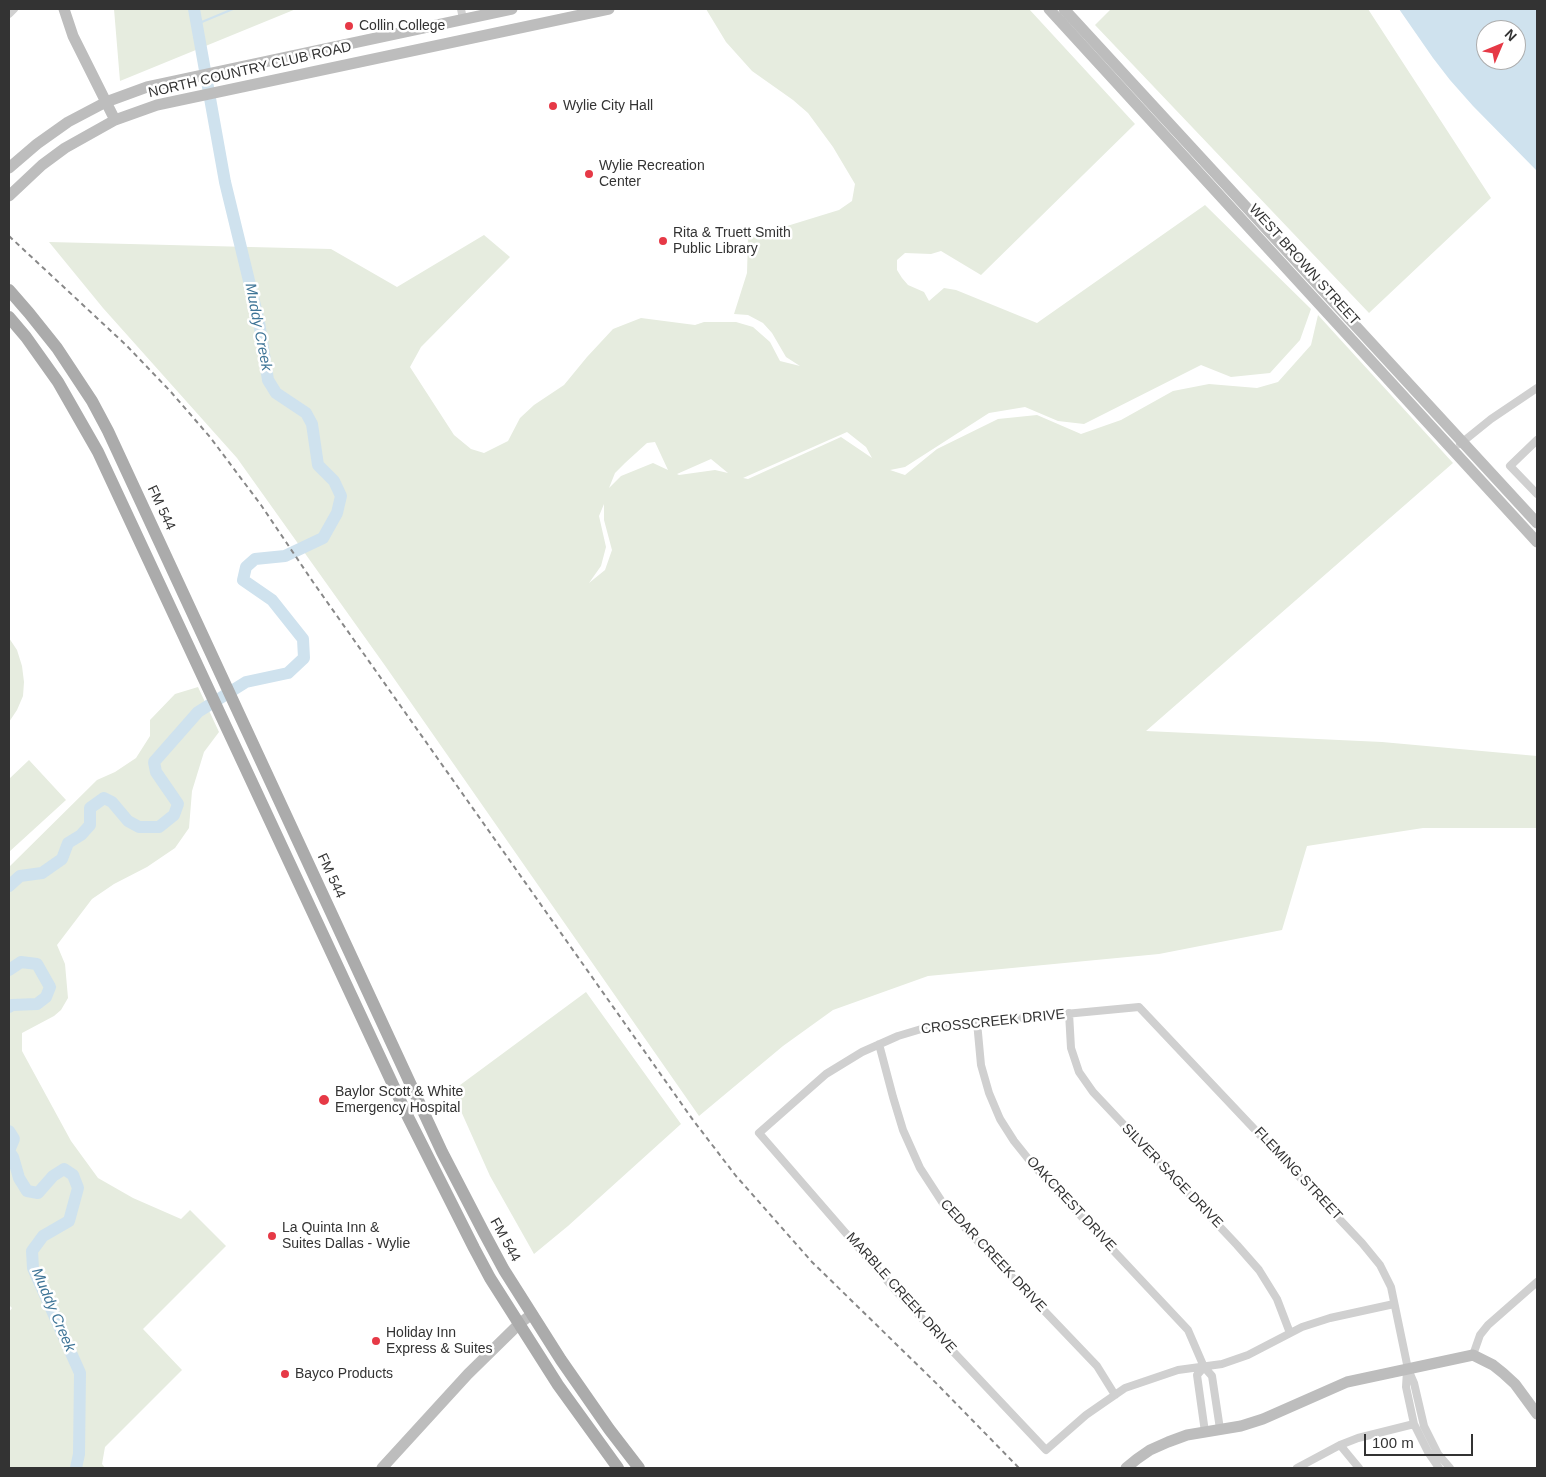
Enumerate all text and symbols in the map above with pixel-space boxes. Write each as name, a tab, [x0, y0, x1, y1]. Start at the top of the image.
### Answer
place label: Collin College	[359, 18, 445, 34]
marker: Collin College	[343, 20, 355, 32]
north arrow	[1476, 20, 1526, 70]
text: N	[1502, 26, 1520, 44]
street label: NORTH COUNTRY CLUB ROAD	[147, 38, 353, 102]
place label: Wylie City Hall	[563, 98, 653, 114]
marker: Wylie City Hall	[547, 100, 559, 112]
place label: Wylie Recreation Center	[599, 158, 705, 190]
marker: Wylie Recreation Center	[583, 168, 595, 180]
street label: WEST BROWN STREET	[1245, 201, 1363, 329]
place label: Rita & Truett Smith Public Library	[673, 225, 791, 258]
marker: Rita & Truett Smith Public Library	[657, 235, 669, 247]
water label: Muddy Creek	[241, 282, 275, 372]
street label: FM 544	[143, 483, 179, 533]
street label: FM 544	[313, 851, 349, 901]
street label: CROSSCREEK DRIVE	[920, 1006, 1066, 1038]
place label: Baylor Scott & White Emergency Hospital	[335, 1084, 463, 1116]
marker: Baylor Scott & White Emergency Hospital	[317, 1093, 331, 1107]
street label: SILVER SAGE DRIVE	[1118, 1120, 1226, 1232]
street label: FLEMING STREET	[1250, 1124, 1346, 1224]
street label: OAKCREST DRIVE	[1023, 1153, 1119, 1255]
street label: CEDAR CREEK DRIVE	[936, 1196, 1050, 1316]
street label: FM 544	[486, 1215, 524, 1265]
place label: La Quinta Inn & Suites Dallas - Wylie	[282, 1220, 410, 1252]
street label: MARBLE CREEK DRIVE	[842, 1229, 960, 1357]
marker: La Quinta Inn & Suites Dallas - Wylie	[266, 1230, 278, 1242]
water label: Muddy Creek	[27, 1265, 79, 1355]
place label: Holiday Inn Express & Suites	[386, 1325, 493, 1358]
marker: Holiday Inn Express & Suites	[370, 1335, 382, 1347]
place label: Bayco Products	[295, 1366, 393, 1382]
marker: Bayco Products	[279, 1368, 291, 1380]
scale bar	[1366, 1424, 1475, 1456]
text: 100 m	[1372, 1434, 1414, 1451]

